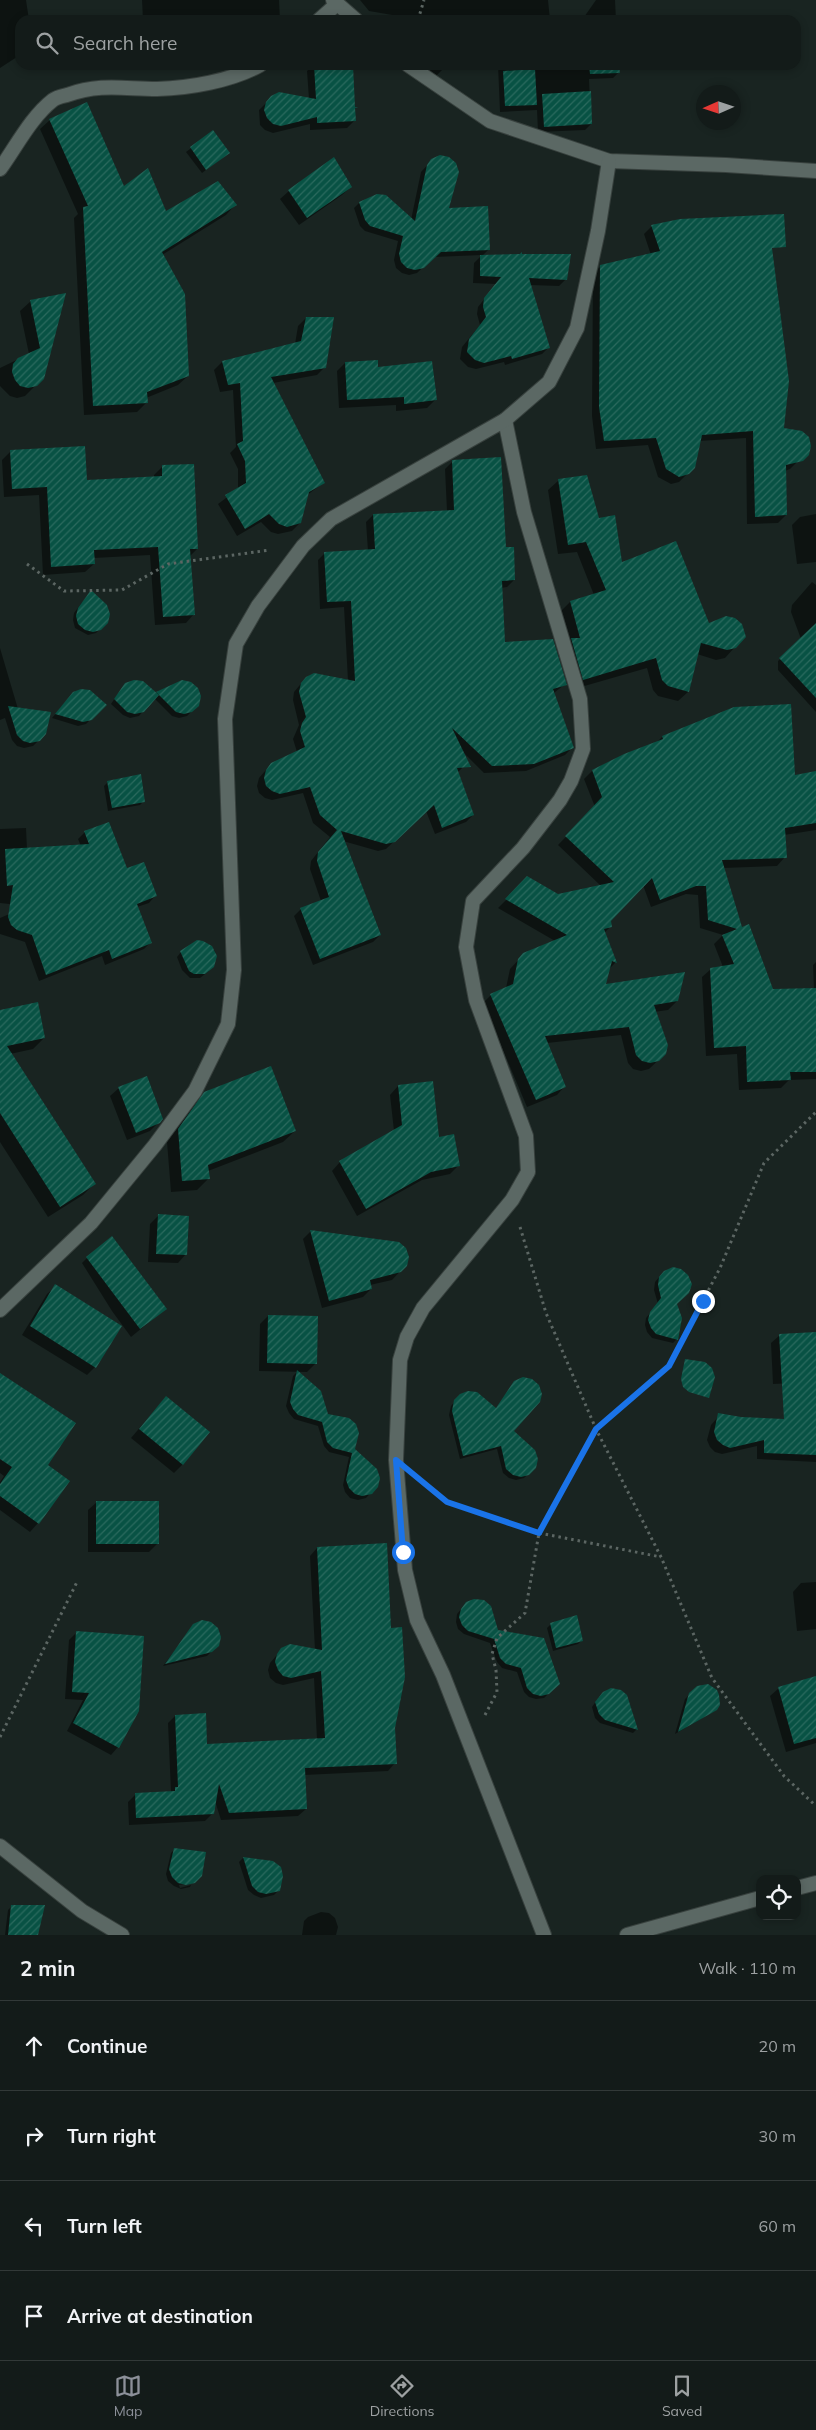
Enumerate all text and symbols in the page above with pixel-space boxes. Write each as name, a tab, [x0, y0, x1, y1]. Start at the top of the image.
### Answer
search box	[15, 15, 801, 70]
icon: search	[33, 29, 61, 57]
text: Search here	[73, 31, 177, 55]
north arrow	[696, 85, 741, 130]
route end	[692, 1290, 715, 1313]
route start	[392, 1541, 415, 1564]
map controls	[756, 1875, 801, 1920]
button: locate	[756, 1875, 801, 1920]
text: 2 min	[20, 1955, 75, 1981]
text: Walk · 110 m	[698, 1958, 796, 1978]
icon: ahead	[20, 2032, 48, 2060]
text: Continue	[67, 2034, 147, 2058]
text: 20 m	[759, 2036, 796, 2056]
icon: right	[20, 2122, 48, 2150]
text: Turn right	[67, 2124, 156, 2148]
text: 30 m	[759, 2126, 796, 2146]
icon: left	[20, 2212, 48, 2240]
text: Turn left	[67, 2214, 142, 2238]
text: 60 m	[759, 2216, 796, 2236]
icon: arrive	[20, 2302, 48, 2330]
text: Arrive at destination	[67, 2304, 253, 2328]
tab: Map	[114, 2372, 142, 2420]
tab: Directions	[370, 2372, 435, 2420]
tab: Saved	[662, 2372, 702, 2420]

